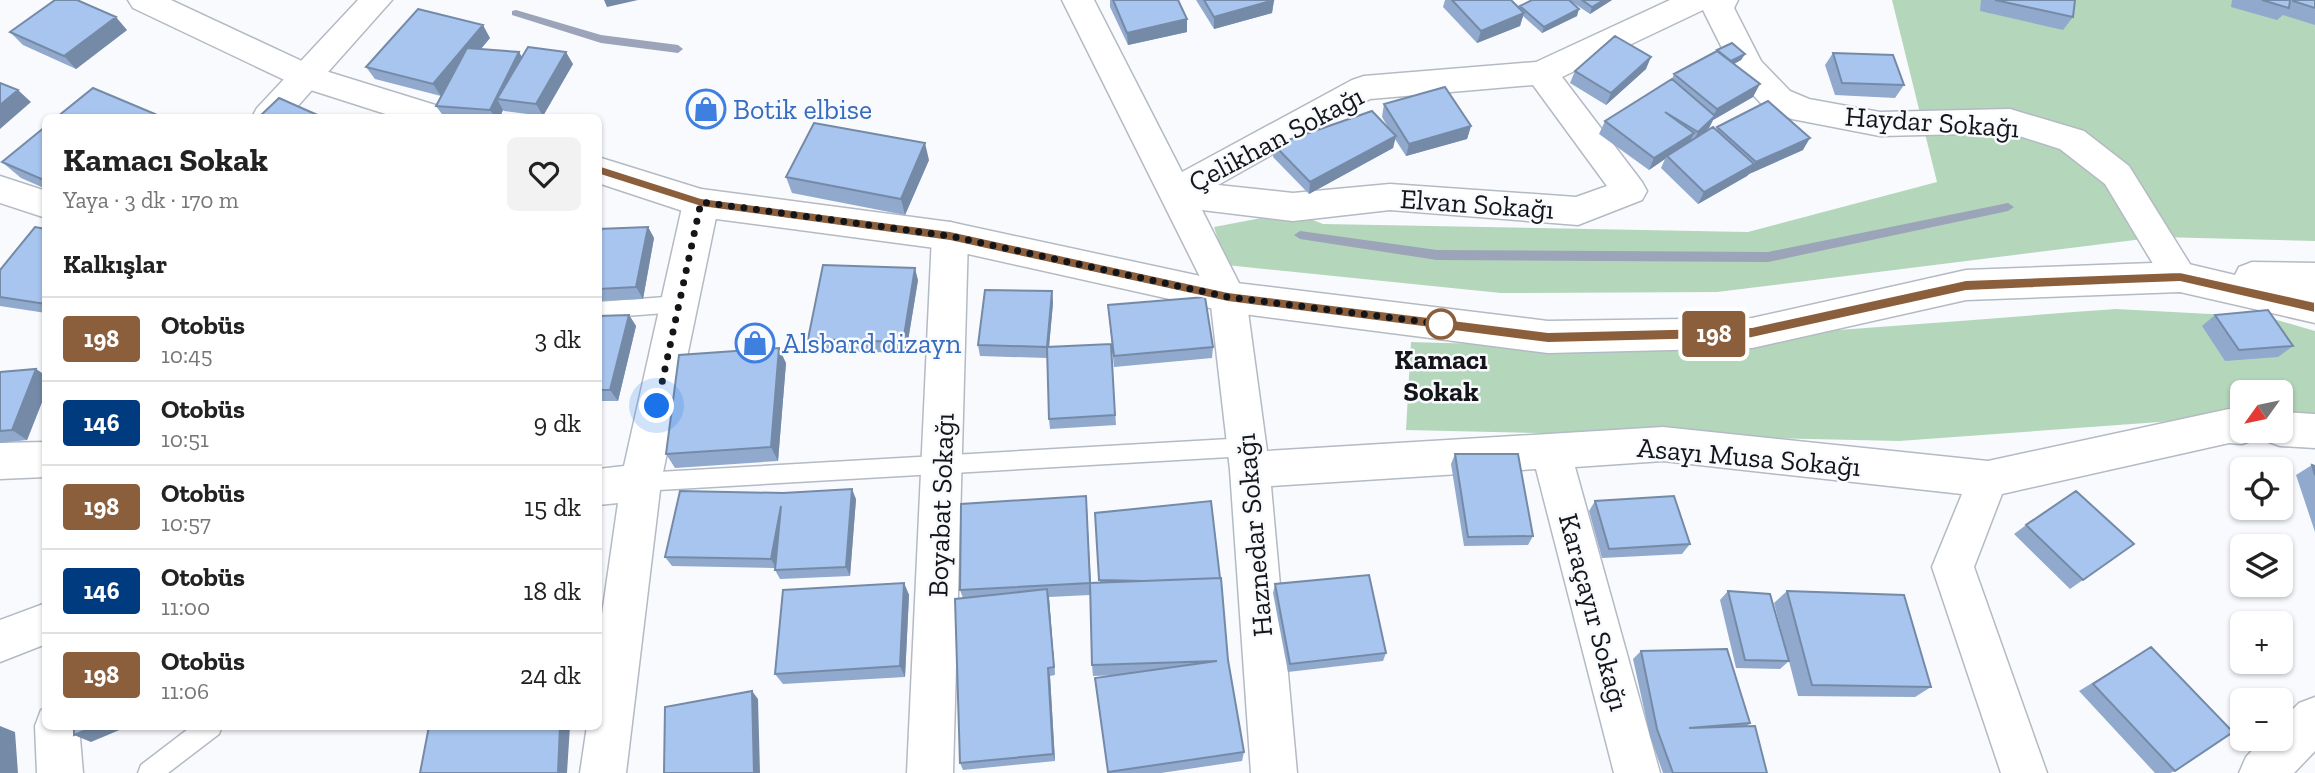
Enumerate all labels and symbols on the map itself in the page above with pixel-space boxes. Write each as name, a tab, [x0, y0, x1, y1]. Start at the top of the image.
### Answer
street label: Çelikhan Sokağı	[1183, 79, 1369, 199]
shop icon: Botik elbise	[685, 88, 727, 130]
place label: Botik elbise	[733, 93, 872, 126]
street label: Haydar Sokağı	[1844, 99, 2021, 145]
street label: Elvan Sokağı	[1399, 182, 1555, 226]
marker: Kamacı Sokak	[1426, 309, 1456, 339]
line badge: 198	[1674, 311, 1754, 357]
shop icon: Alsbard dizayn	[734, 322, 776, 364]
place label: Alsbard dizayn	[782, 327, 961, 360]
place label: Kamacı Sokak	[1394, 343, 1488, 408]
north arrow	[2230, 380, 2292, 443]
your location	[639, 388, 674, 423]
street label: Boyabat Sokağı	[921, 412, 961, 598]
street label: Asayı Musa Sokağı	[1636, 431, 1862, 483]
street label: Haznedar Sokağı	[1229, 432, 1279, 638]
street label: Karaçayır Sokağı	[1552, 510, 1636, 714]

